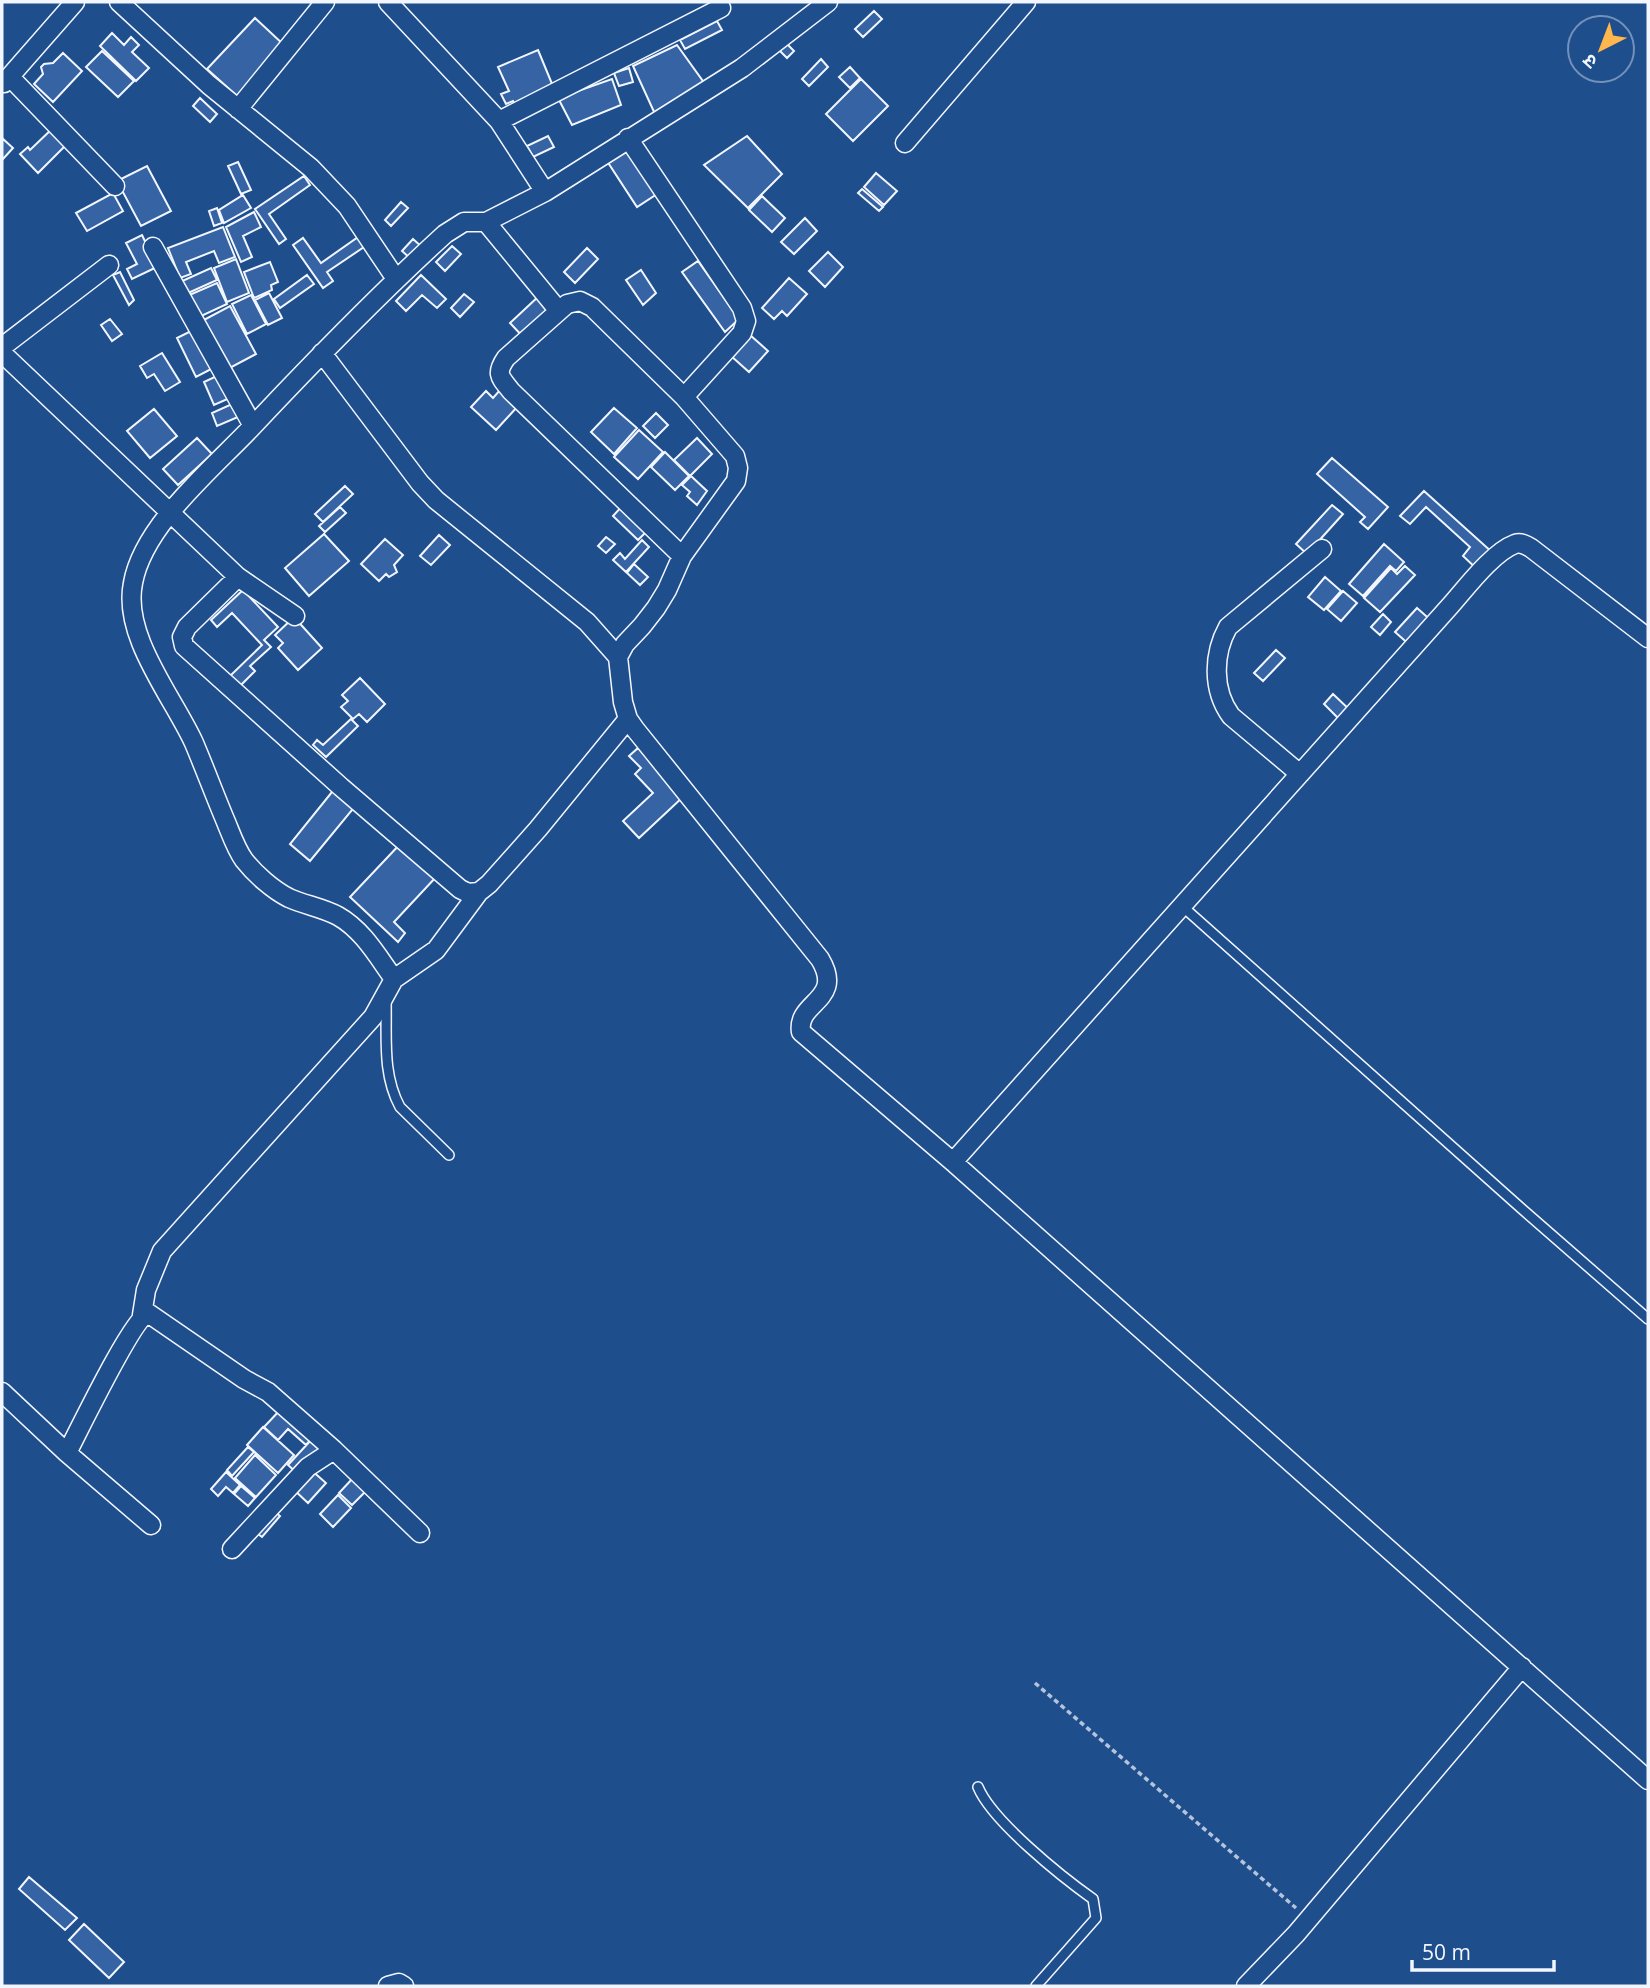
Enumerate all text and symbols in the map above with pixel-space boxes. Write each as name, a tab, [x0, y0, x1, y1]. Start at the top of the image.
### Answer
north arrow	[1566, 14, 1636, 84]
text: उ	[1576, 48, 1602, 75]
scale bar	[1412, 1928, 1554, 1972]
text: 50 m	[1422, 1938, 1471, 1966]

